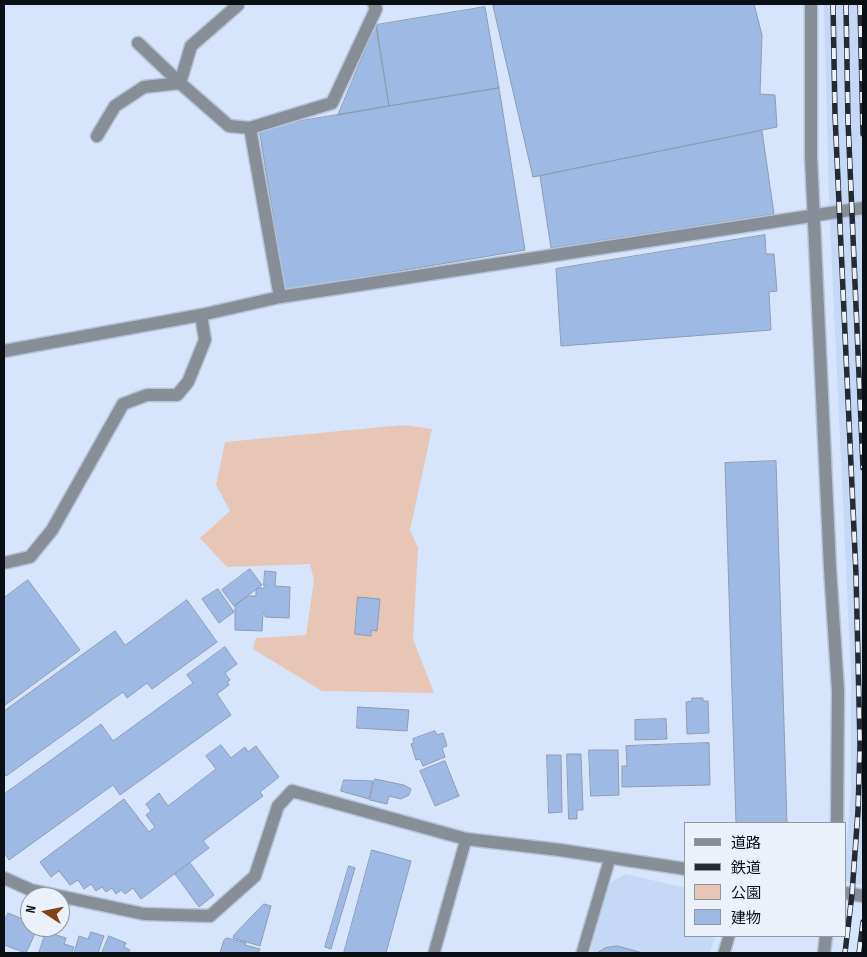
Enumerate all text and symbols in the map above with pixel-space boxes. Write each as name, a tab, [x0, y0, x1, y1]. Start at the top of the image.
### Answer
legend	[684, 822, 847, 937]
text: 道路	[731, 834, 761, 853]
text: 鉄道	[731, 859, 761, 878]
text: 公園	[731, 884, 761, 903]
north arrow	[20, 887, 70, 937]
text: N	[22, 904, 40, 915]
text: 建物	[731, 909, 761, 928]

